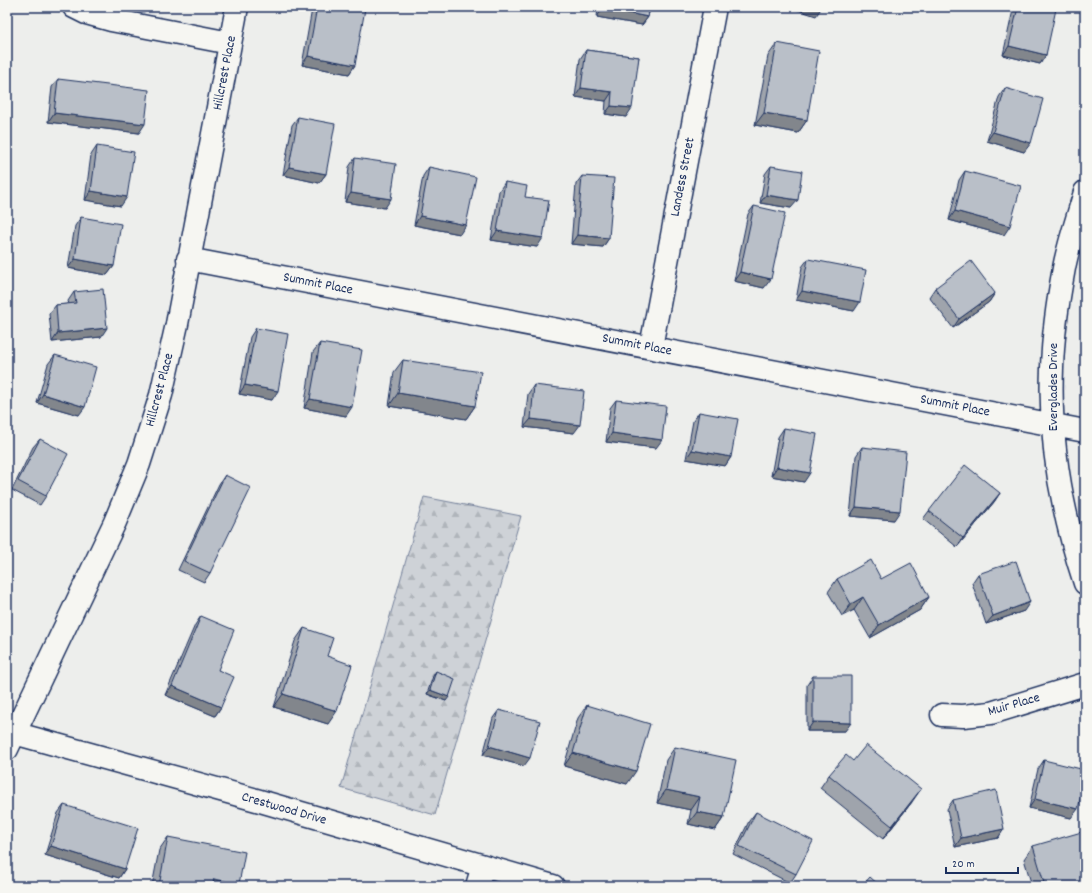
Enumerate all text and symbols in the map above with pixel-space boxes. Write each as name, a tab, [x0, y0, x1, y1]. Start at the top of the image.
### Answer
street label: Hillcrest Place	[208, 34, 242, 112]
street label: Landess Street	[666, 136, 700, 218]
street label: Summit Place	[282, 267, 354, 301]
street label: Summit Place	[601, 328, 673, 362]
street label: Everglades Drive	[1044, 343, 1064, 431]
street label: Hillcrest Place	[141, 351, 179, 429]
street label: Summit Place	[919, 389, 991, 423]
street label: Muir Place	[986, 688, 1042, 722]
street label: Crestwood Drive	[239, 787, 329, 831]
scale bar	[946, 849, 1018, 875]
text: 20 m	[952, 856, 975, 873]

